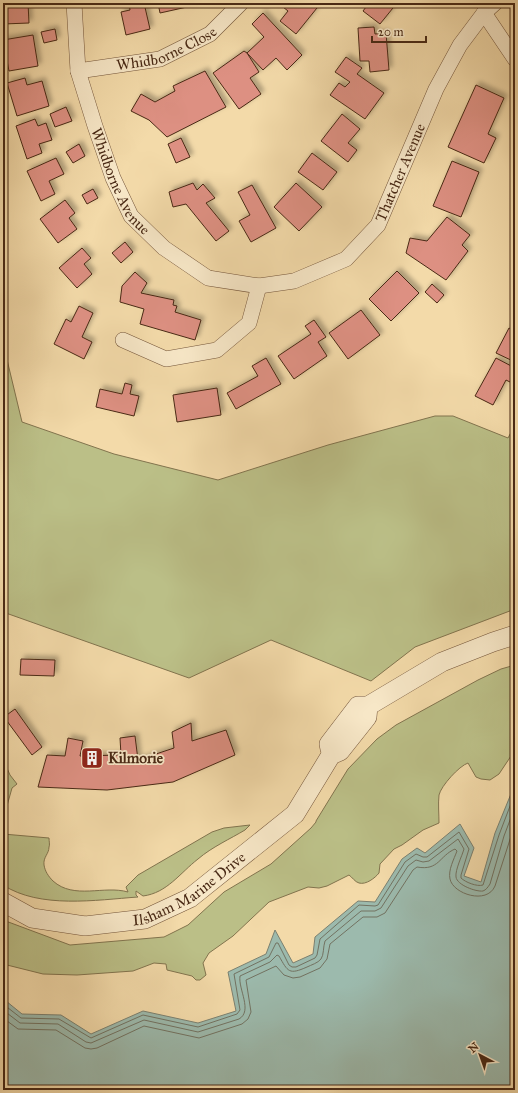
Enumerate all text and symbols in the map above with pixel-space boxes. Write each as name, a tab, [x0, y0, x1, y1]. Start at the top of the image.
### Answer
scale bar	[372, 18, 426, 44]
street label: Whidborne Close	[115, 23, 221, 74]
text: 20 m	[378, 25, 404, 39]
street label: Thatcher Avenue	[371, 121, 429, 225]
street label: Whidborne Avenue	[87, 125, 154, 238]
building icon: Kilmorie	[79, 745, 105, 771]
place label: Kilmorie	[108, 749, 164, 767]
street label: Ilsham Marine Drive	[132, 848, 249, 929]
north arrow	[460, 1035, 500, 1075]
text: N	[466, 1039, 482, 1056]

